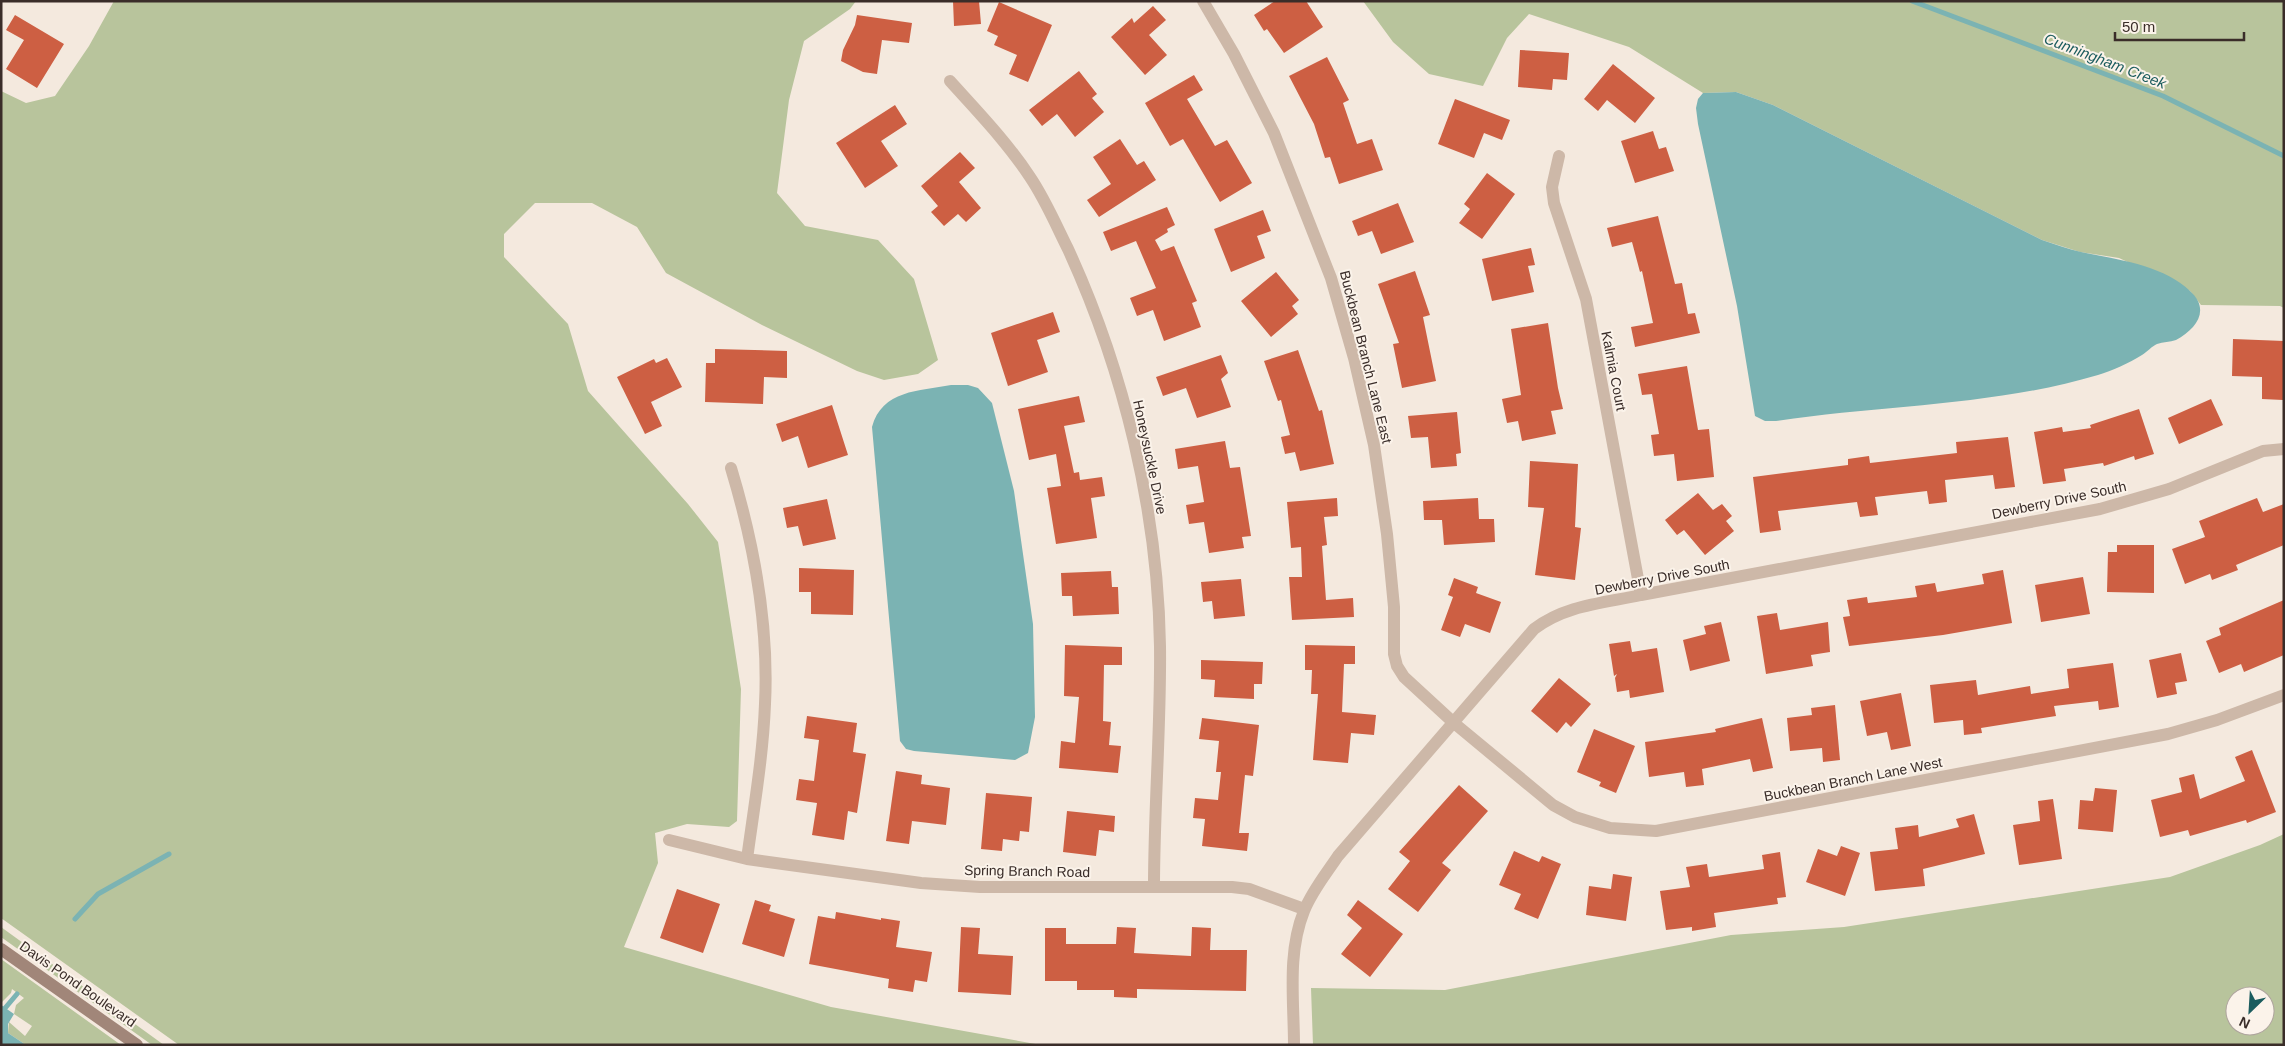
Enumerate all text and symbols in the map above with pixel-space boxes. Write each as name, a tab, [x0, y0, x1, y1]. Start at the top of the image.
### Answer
scale bar	[2115, 10, 2244, 42]
text: 50 m	[2122, 18, 2155, 35]
water label: Cunningham Creek	[2042, 29, 2170, 92]
street label: Buckbean Branch Lane East	[1337, 269, 1395, 445]
street label: Kalmia Court	[1598, 330, 1630, 412]
street label: Honeysuckle Drive	[1130, 398, 1170, 516]
street label: Dewberry Drive South	[1990, 478, 2128, 522]
street label: Dewberry Drive South	[1593, 556, 1731, 598]
street label: Buckbean Branch Lane West	[1763, 754, 1944, 804]
street label: Spring Branch Road	[964, 862, 1090, 880]
street label: Davis Pond Boulevard	[17, 938, 139, 1030]
north arrow	[2225, 986, 2275, 1036]
text: N	[2237, 1013, 2252, 1032]

